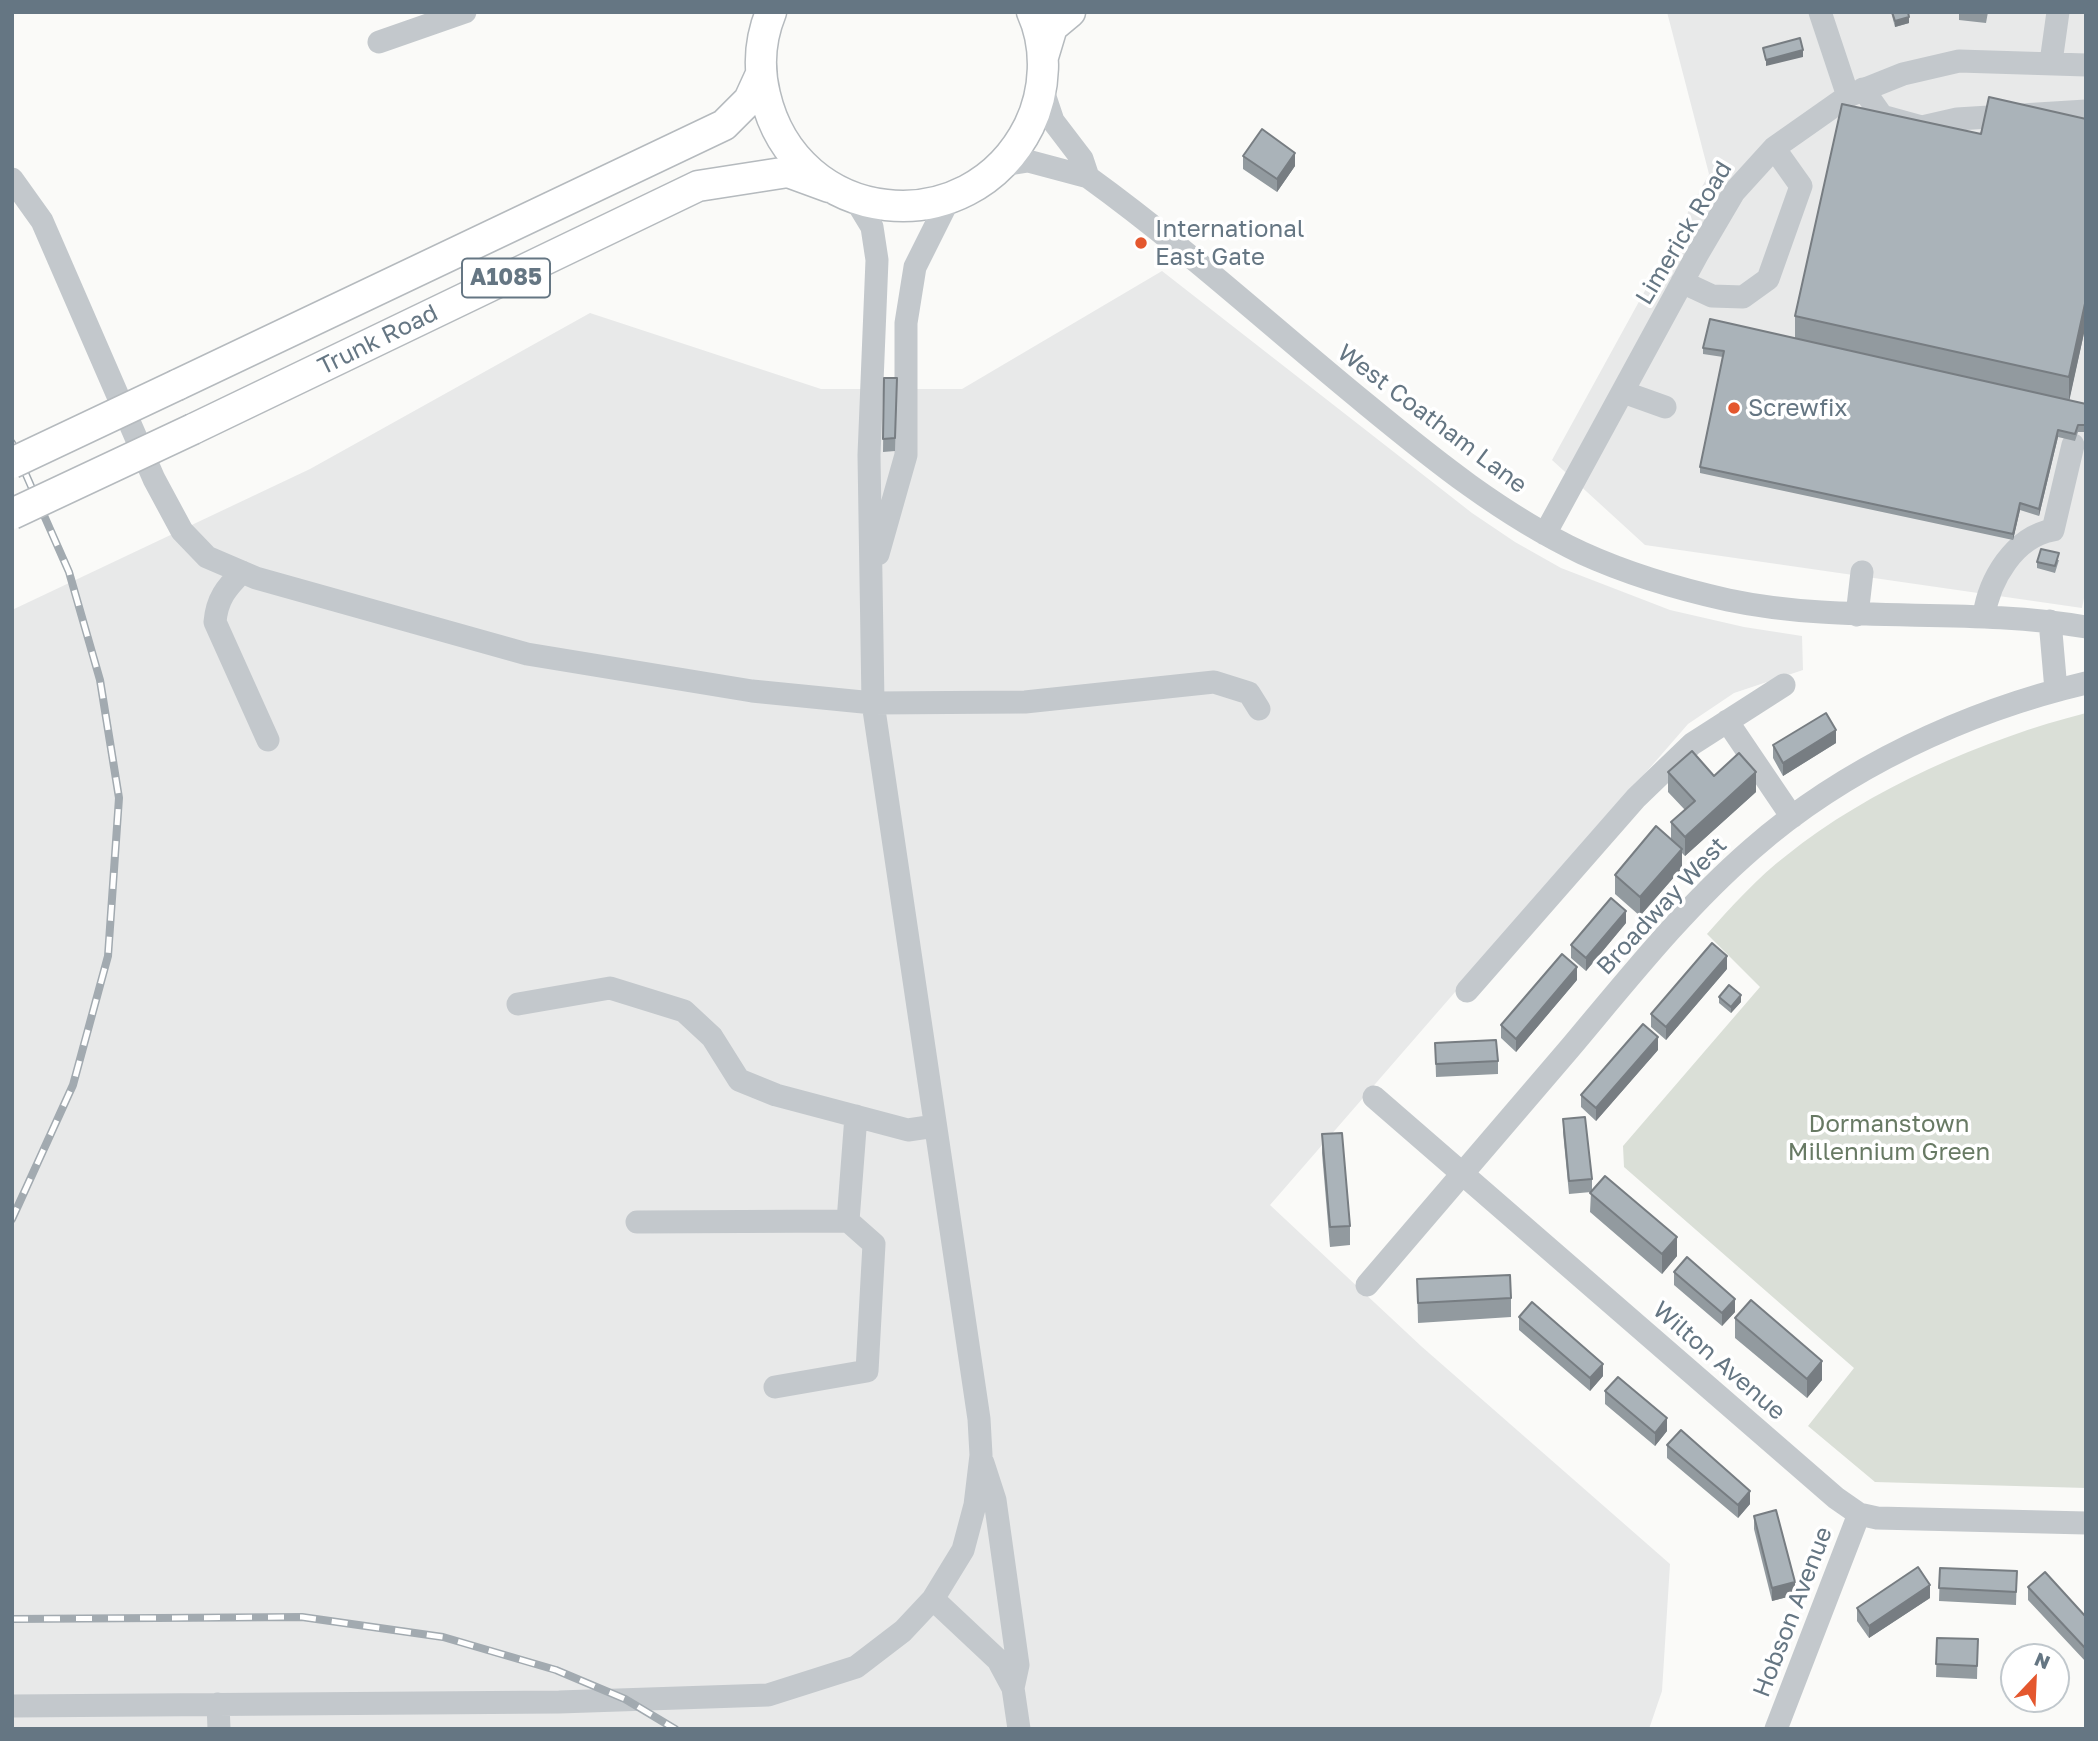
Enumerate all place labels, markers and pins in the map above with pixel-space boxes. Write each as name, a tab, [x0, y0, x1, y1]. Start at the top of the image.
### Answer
place label: International East Gate	[1155, 215, 1304, 271]
marker: International East Gate	[1133, 235, 1149, 251]
place label: Screwfix	[1748, 394, 1848, 422]
marker: Screwfix	[1726, 400, 1742, 416]

